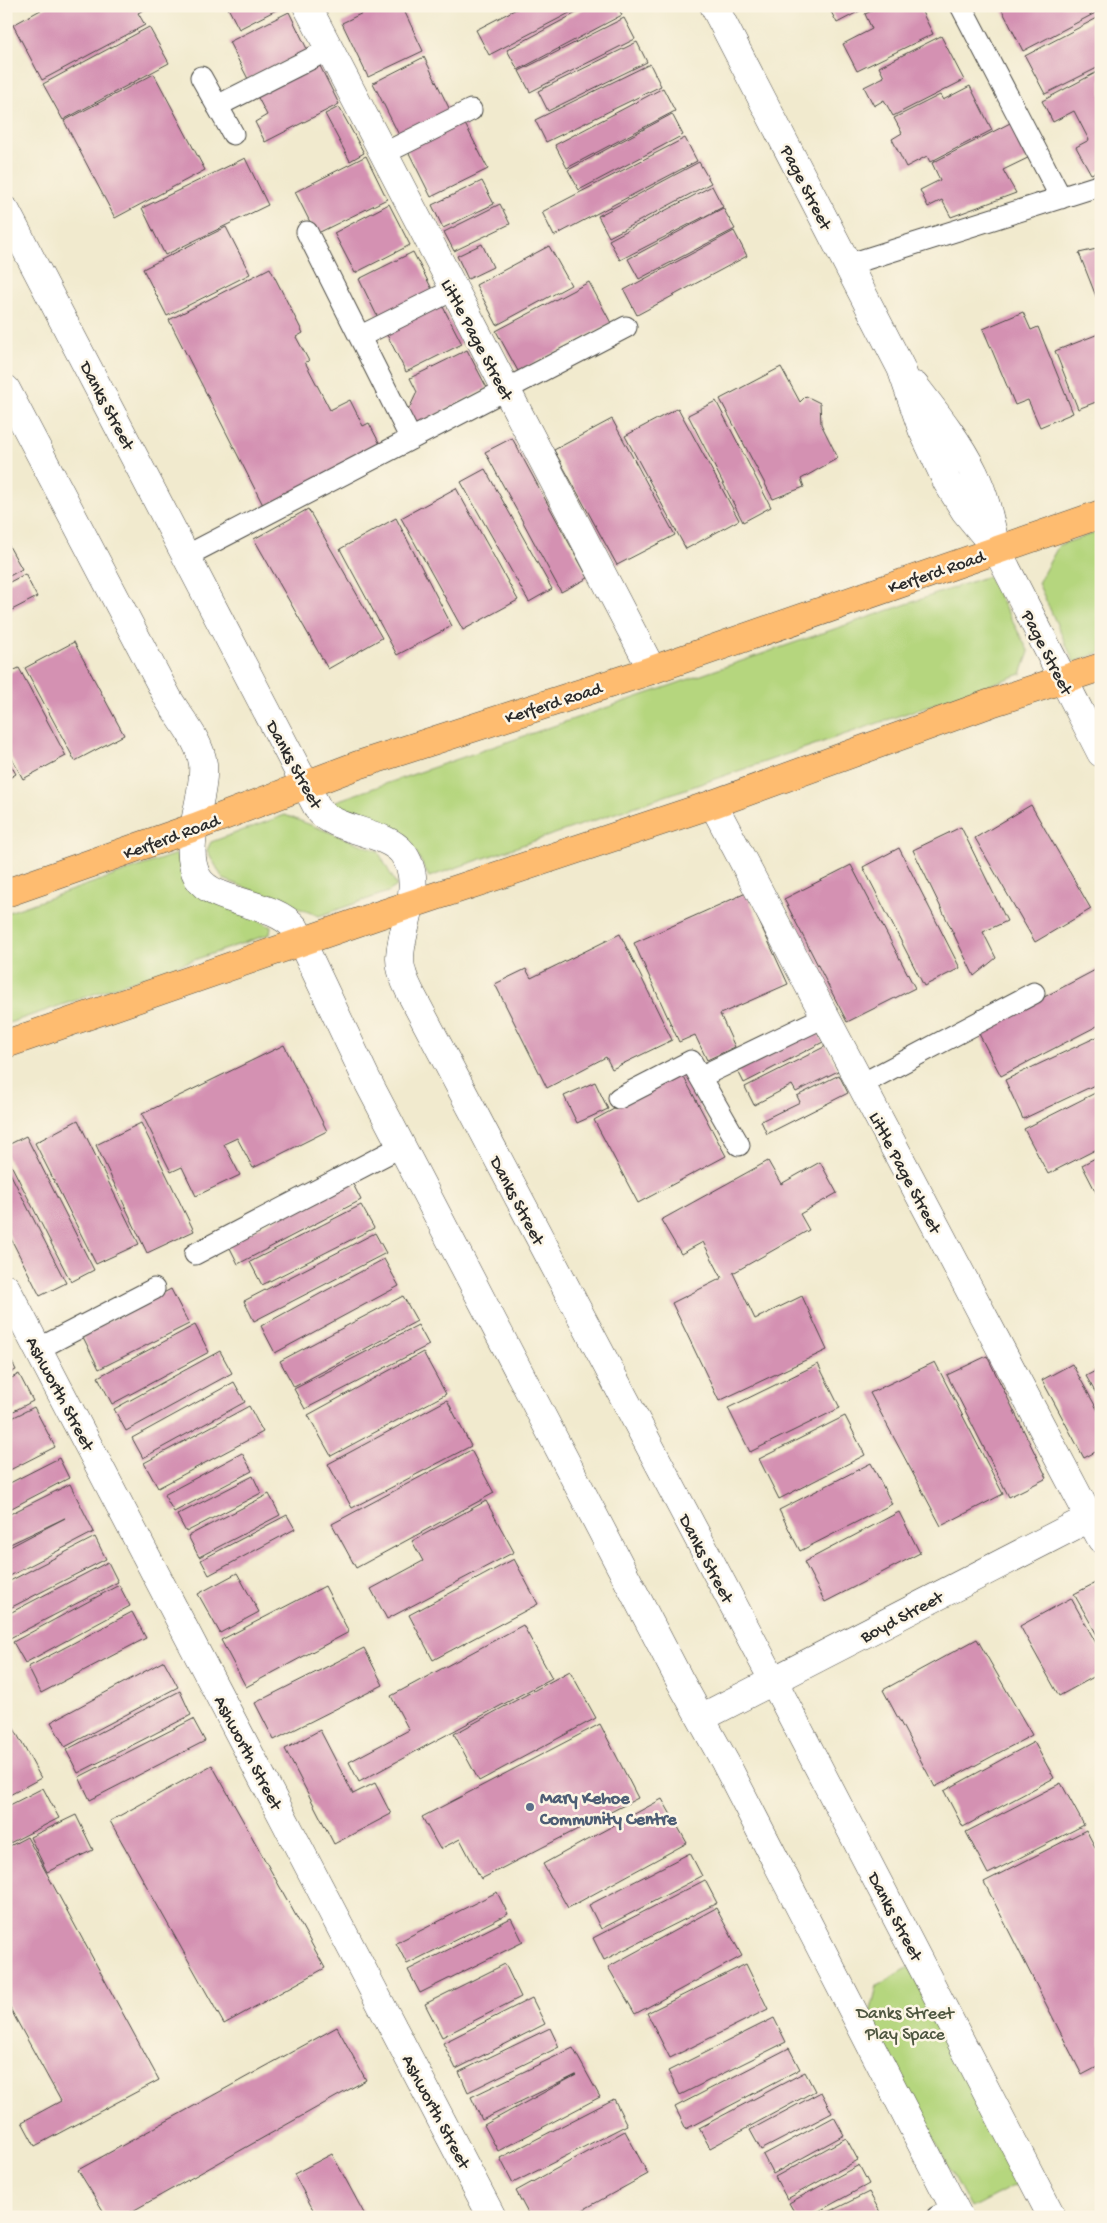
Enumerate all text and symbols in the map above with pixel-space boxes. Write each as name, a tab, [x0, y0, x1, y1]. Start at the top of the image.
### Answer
street label: Page Street	[774, 142, 836, 235]
street label: Little Page Street	[435, 276, 517, 406]
street label: Danks Street	[73, 357, 139, 455]
street label: Kerferd Road	[886, 547, 989, 600]
street label: Page Street	[1015, 607, 1077, 700]
street label: Kerferd Road	[503, 678, 606, 730]
street label: Danks Street	[260, 717, 326, 814]
street label: Kerferd Road	[121, 811, 224, 865]
street label: Little Page Street	[863, 1109, 945, 1239]
street label: Danks Street	[483, 1152, 549, 1250]
street label: Ashworth Street	[20, 1334, 98, 1456]
street label: Danks Street	[672, 1510, 738, 1608]
street label: Boyd Street	[857, 1587, 948, 1649]
street label: Ashworth Street	[208, 1693, 286, 1815]
place label: Mary Kehoe Community Centre	[539, 1789, 677, 1831]
marker: Mary Kehoe Community Centre	[524, 1801, 536, 1813]
street label: Danks Street	[861, 1868, 927, 1966]
park label: Danks Street Play Space	[855, 2004, 955, 2046]
street label: Ashworth Street	[396, 2052, 474, 2174]

